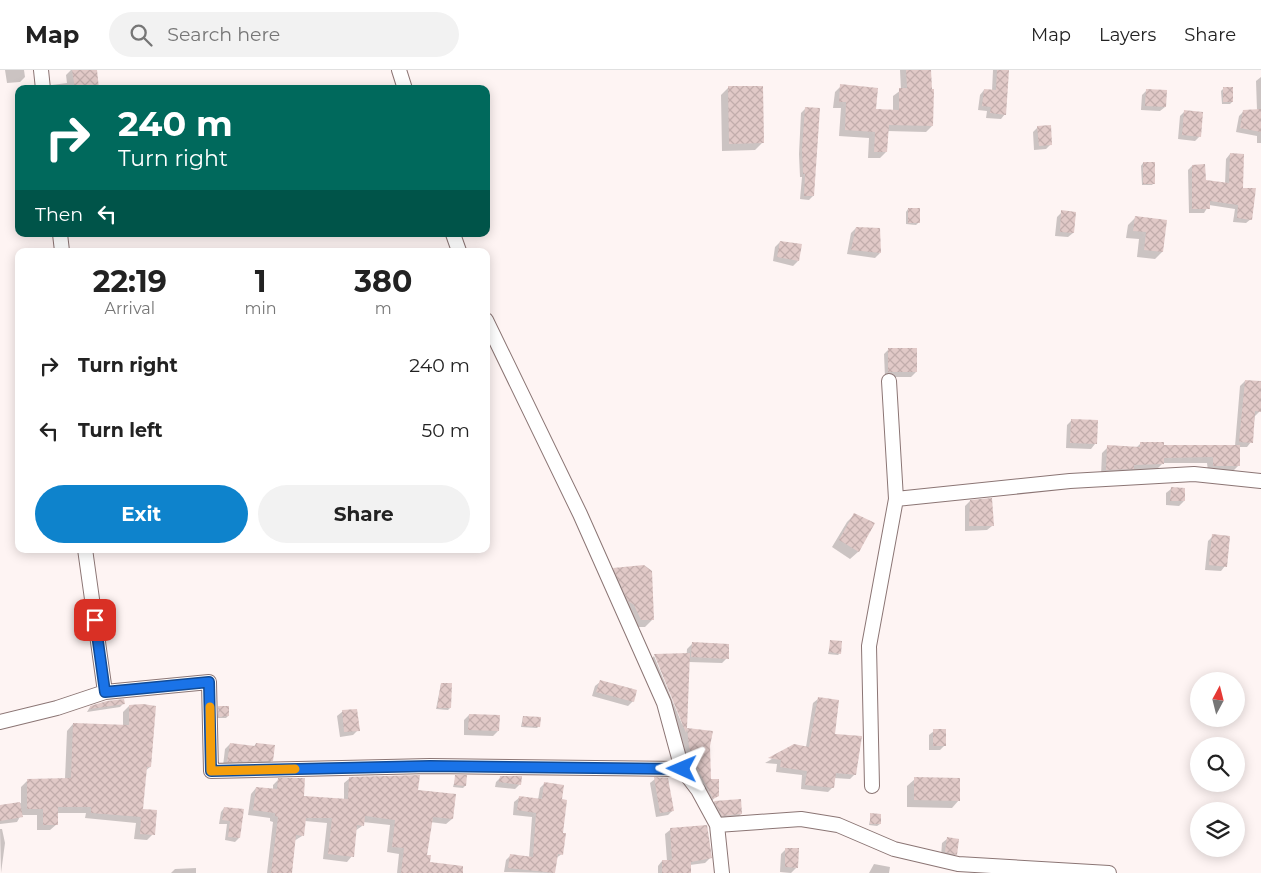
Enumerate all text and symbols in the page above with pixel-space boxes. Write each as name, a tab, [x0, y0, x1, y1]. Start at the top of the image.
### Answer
search box	[109, 12, 459, 57]
text: Map	[25, 20, 79, 49]
icon: search	[127, 21, 155, 49]
text: Search here	[167, 23, 280, 46]
text: Map	[1031, 24, 1071, 46]
text: Layers	[1099, 24, 1156, 46]
text: Share	[1184, 24, 1236, 46]
text: 240 m	[118, 102, 233, 145]
icon: right	[35, 105, 100, 170]
text: Turn right	[118, 145, 228, 172]
icon: left	[93, 200, 121, 228]
text: Then	[35, 203, 83, 226]
text: 22:19	[93, 263, 167, 300]
text: 1	[255, 263, 266, 300]
text: 380	[354, 263, 412, 300]
text: Arrival	[105, 299, 155, 318]
text: min	[245, 299, 277, 318]
text: m	[375, 299, 392, 318]
icon: right	[35, 352, 63, 380]
text: Turn right	[78, 354, 178, 377]
text: 240 m	[409, 354, 470, 377]
icon: left	[35, 417, 63, 445]
text: Turn left	[78, 419, 163, 442]
text: 50 m	[422, 419, 470, 442]
button: Exit	[35, 485, 248, 543]
button: Share	[258, 485, 470, 543]
pin	[74, 599, 116, 641]
icon: arrive	[81, 606, 109, 634]
north arrow	[1190, 672, 1245, 728]
map controls	[1190, 672, 1245, 857]
button: search	[1190, 737, 1245, 792]
position arrow	[655, 742, 707, 794]
button: layers	[1190, 802, 1245, 857]

